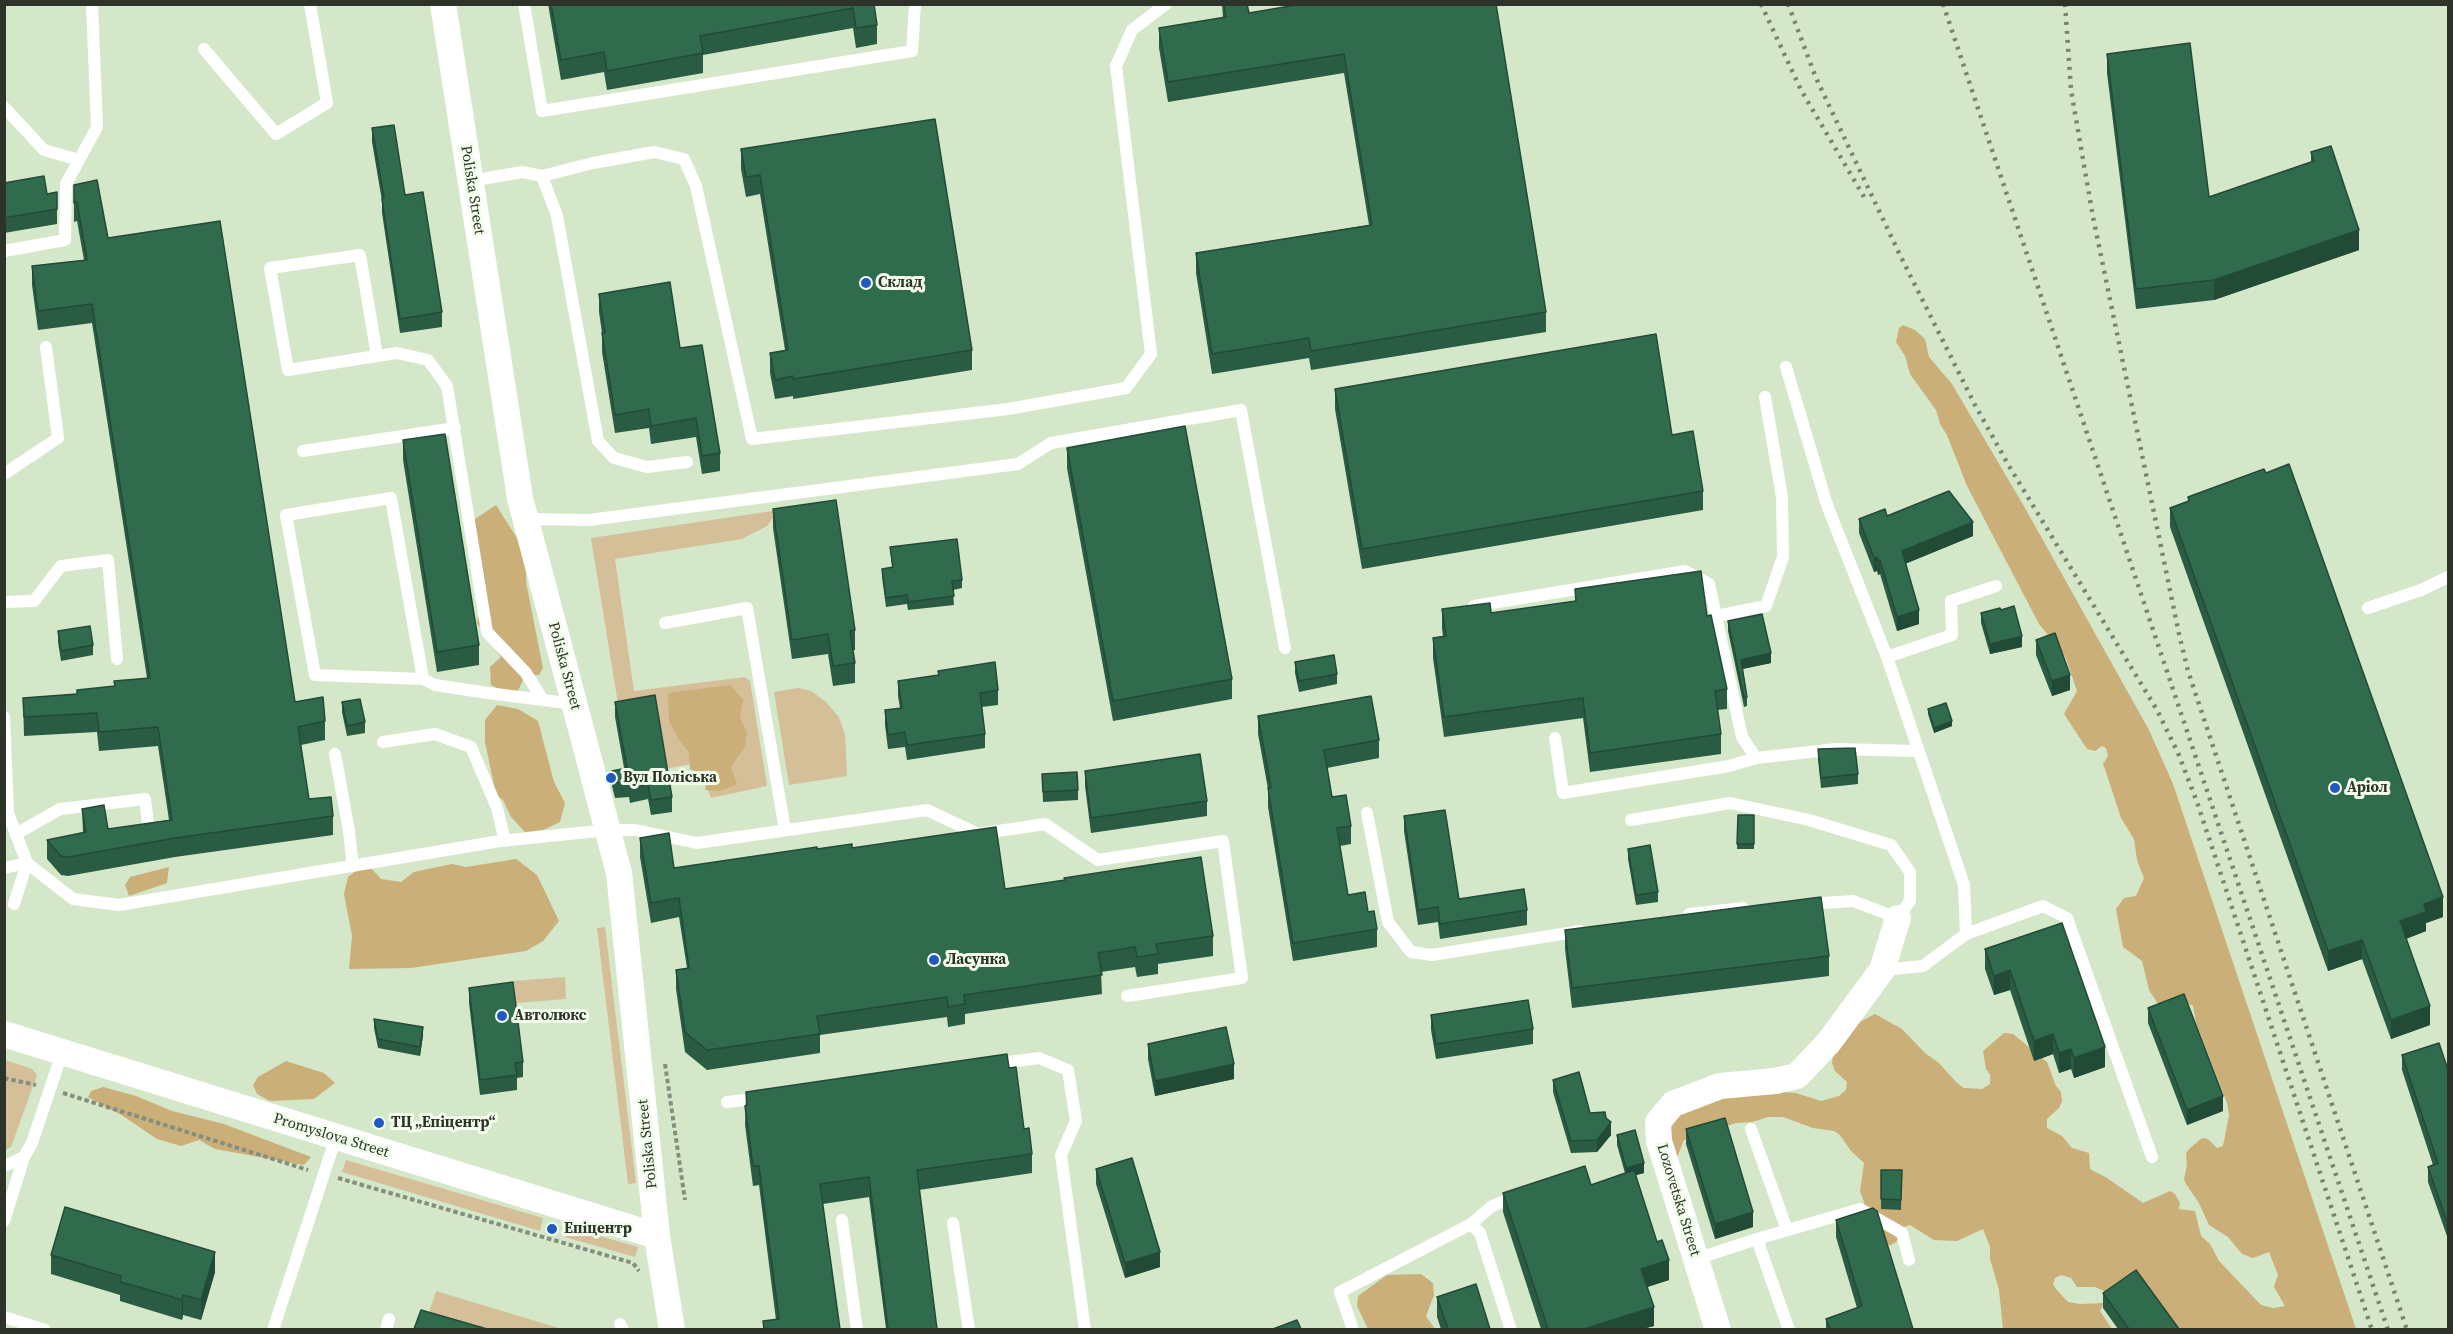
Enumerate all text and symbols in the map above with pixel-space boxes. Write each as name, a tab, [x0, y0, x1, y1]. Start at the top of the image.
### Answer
street label: Poliska Street	[456, 144, 488, 236]
place label: Склад	[878, 274, 923, 292]
marker: Склад	[859, 276, 873, 290]
street label: Poliska Street	[544, 620, 584, 712]
place label: Вул Поліська	[623, 769, 717, 787]
marker: Вул Поліська	[604, 771, 618, 785]
place label: Аріол	[2347, 779, 2388, 797]
marker: Аріол	[2328, 781, 2342, 795]
place label: Ласунка	[946, 951, 1006, 969]
marker: Ласунка	[927, 953, 941, 967]
place label: Автолюкс	[514, 1007, 587, 1025]
marker: Автолюкс	[495, 1009, 509, 1023]
street label: Poliska Street	[634, 1098, 662, 1190]
street label: Promyslova Street	[271, 1110, 391, 1162]
place label: ТЦ „Епіцентр“	[391, 1114, 495, 1132]
marker: ТЦ „Епіцентр“	[372, 1116, 386, 1130]
street label: Lozovetska Street	[1652, 1142, 1704, 1258]
place label: Епіцентр	[564, 1220, 632, 1238]
marker: Епіцентр	[545, 1222, 559, 1236]

